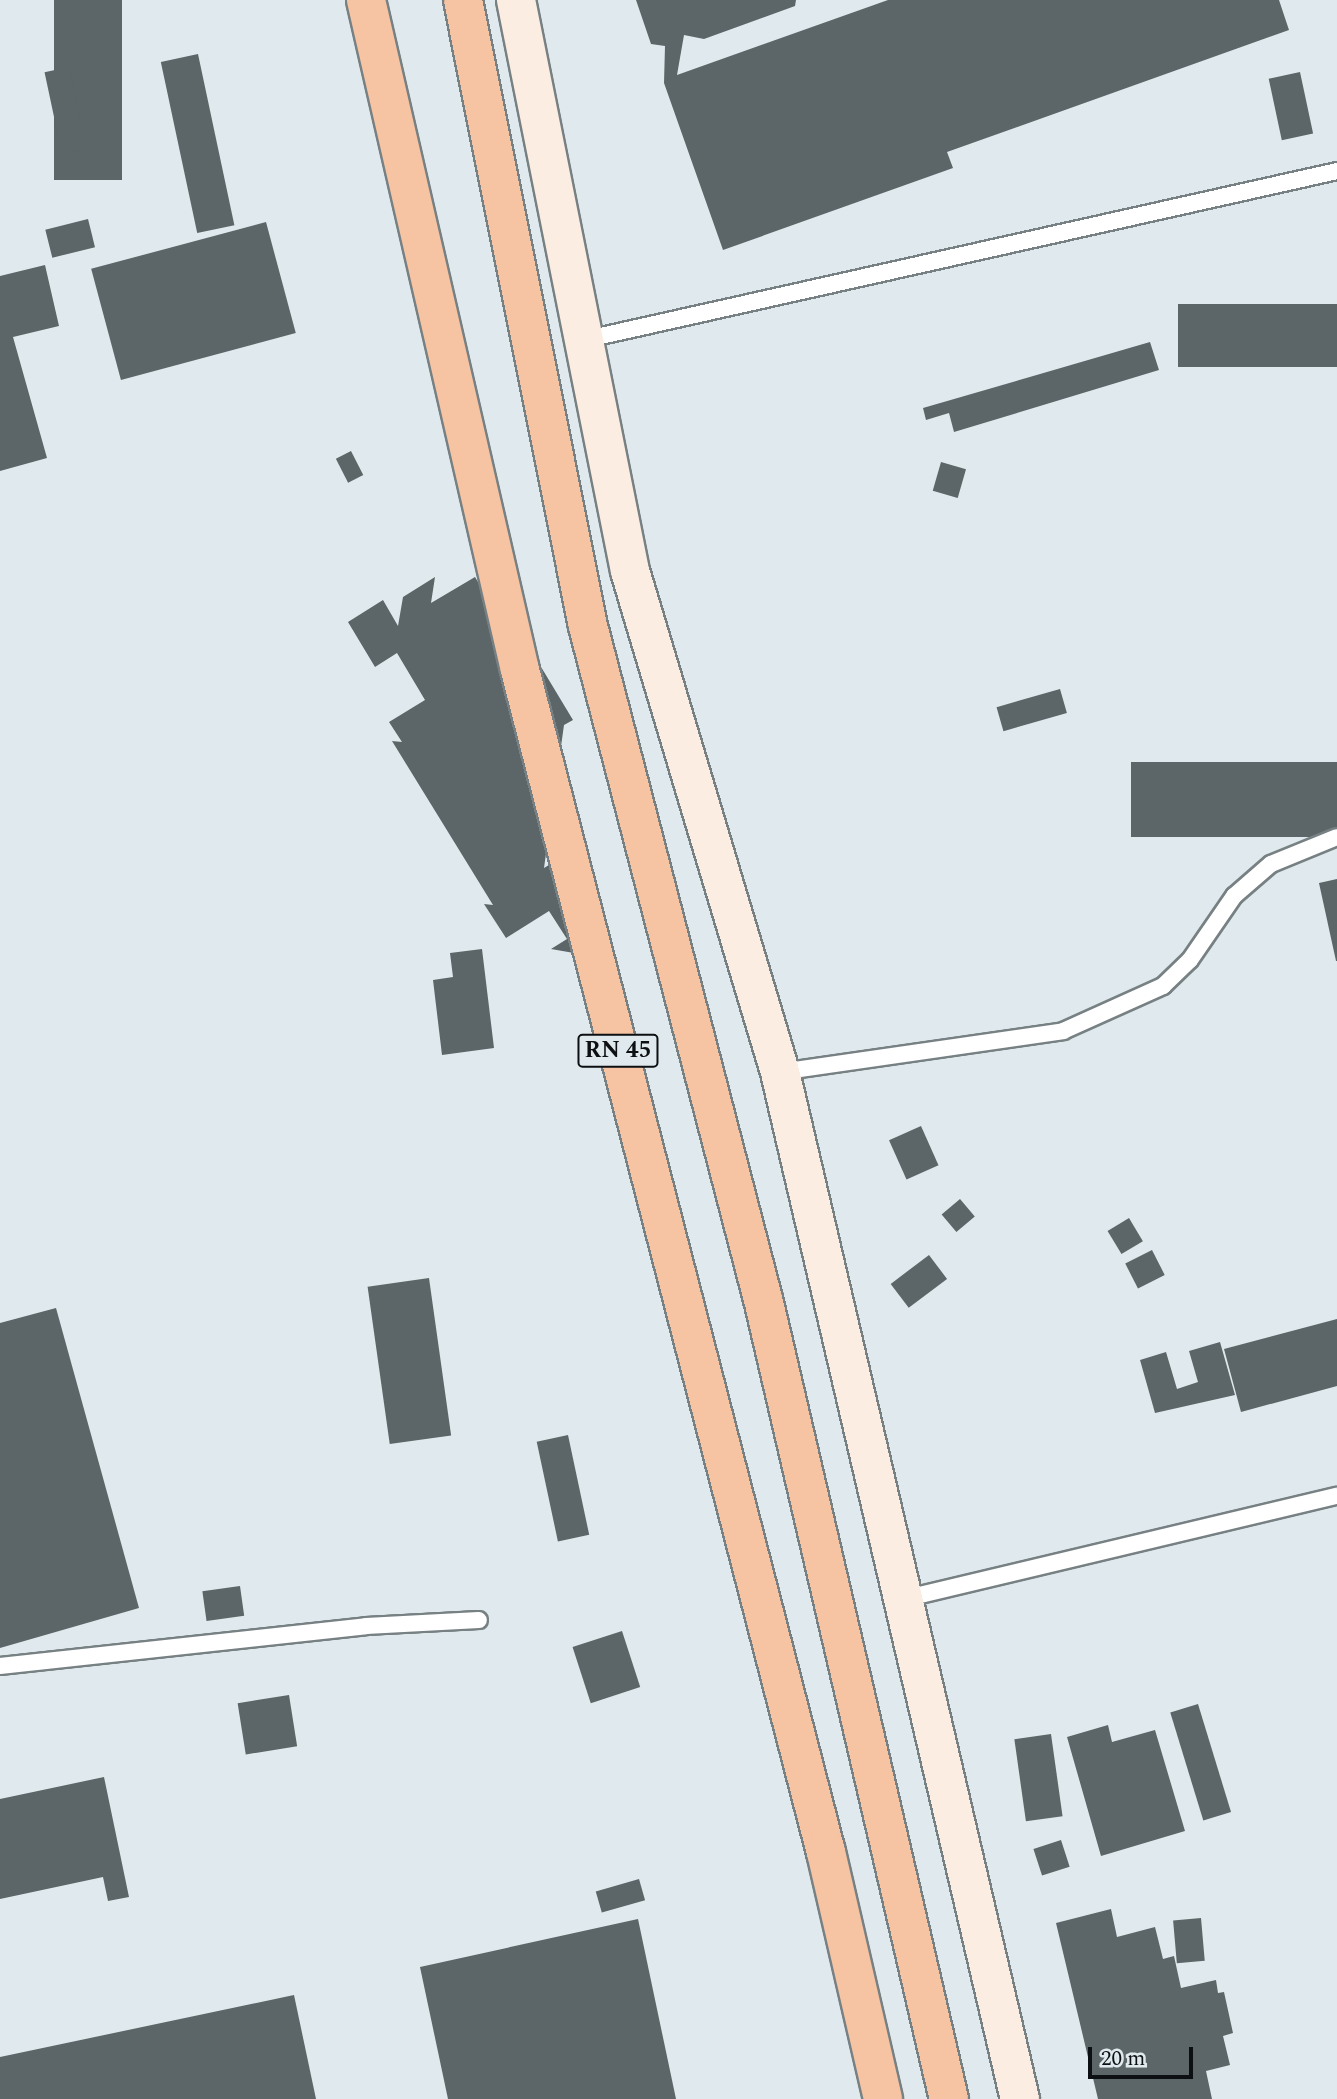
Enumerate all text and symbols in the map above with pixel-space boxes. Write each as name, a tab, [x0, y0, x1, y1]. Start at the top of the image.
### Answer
road number: RN 45	[576, 1032, 660, 1070]
scale bar	[1092, 2032, 1197, 2076]
text: 20 m	[1101, 2043, 1145, 2075]

